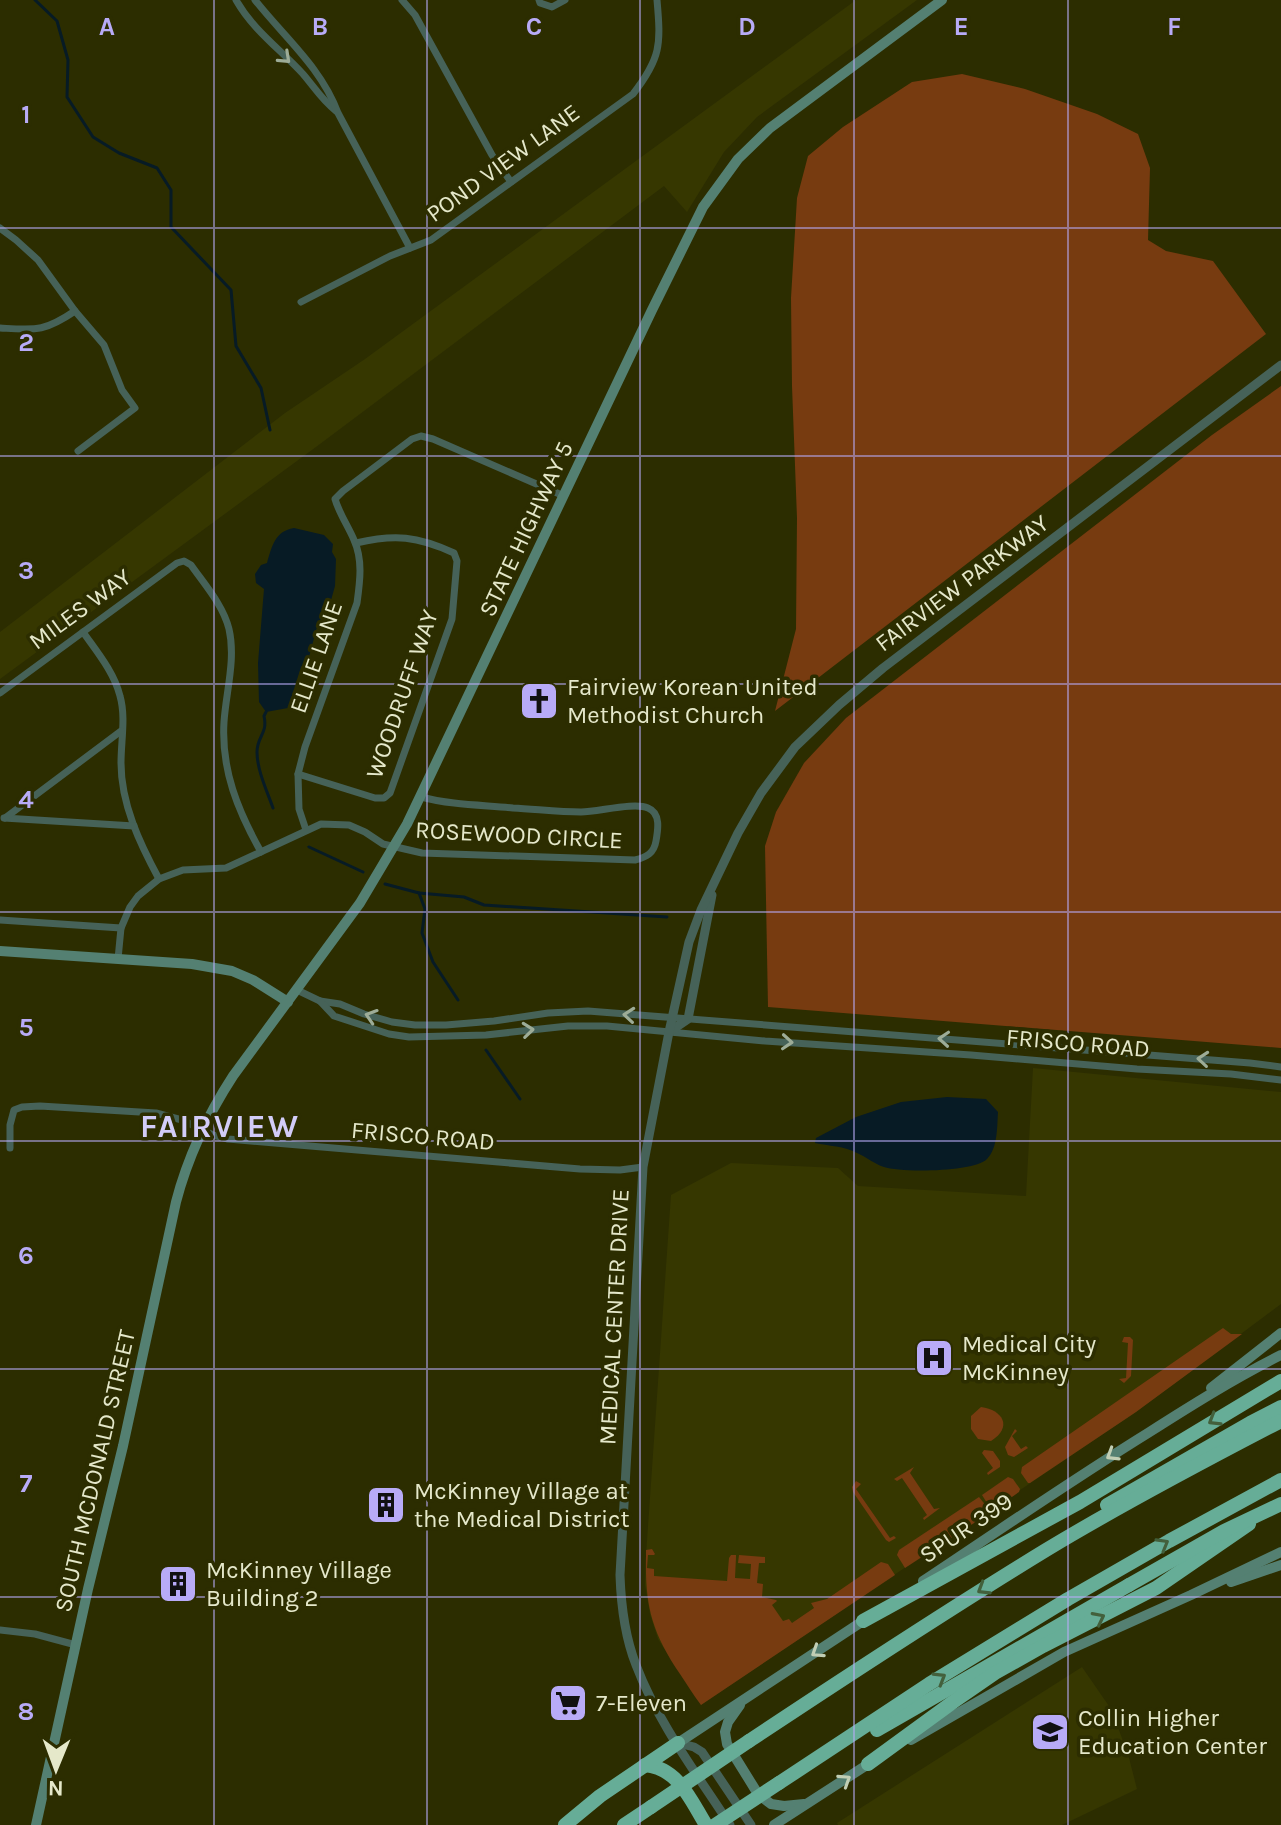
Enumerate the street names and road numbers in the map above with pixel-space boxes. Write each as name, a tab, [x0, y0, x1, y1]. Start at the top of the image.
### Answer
street label: POND VIEW LANE	[421, 98, 585, 228]
street label: STATE HIGHWAY 5	[473, 437, 579, 621]
street label: FAIRVIEW PARKWAY	[870, 509, 1054, 657]
street label: MILES WAY	[24, 563, 136, 655]
street label: ELLIE LANE	[284, 597, 348, 717]
street label: WOODRUFF WAY	[360, 606, 444, 782]
street label: ROSEWOOD CIRCLE	[415, 816, 623, 854]
street label: FRISCO ROAD	[1005, 1023, 1151, 1063]
street label: FRISCO ROAD	[350, 1116, 496, 1156]
street label: MEDICAL CENTER DRIVE	[593, 1188, 635, 1446]
street label: SOUTH MCDONALD STREET	[49, 1327, 141, 1615]
street label: SPUR 399	[914, 1487, 1018, 1569]

